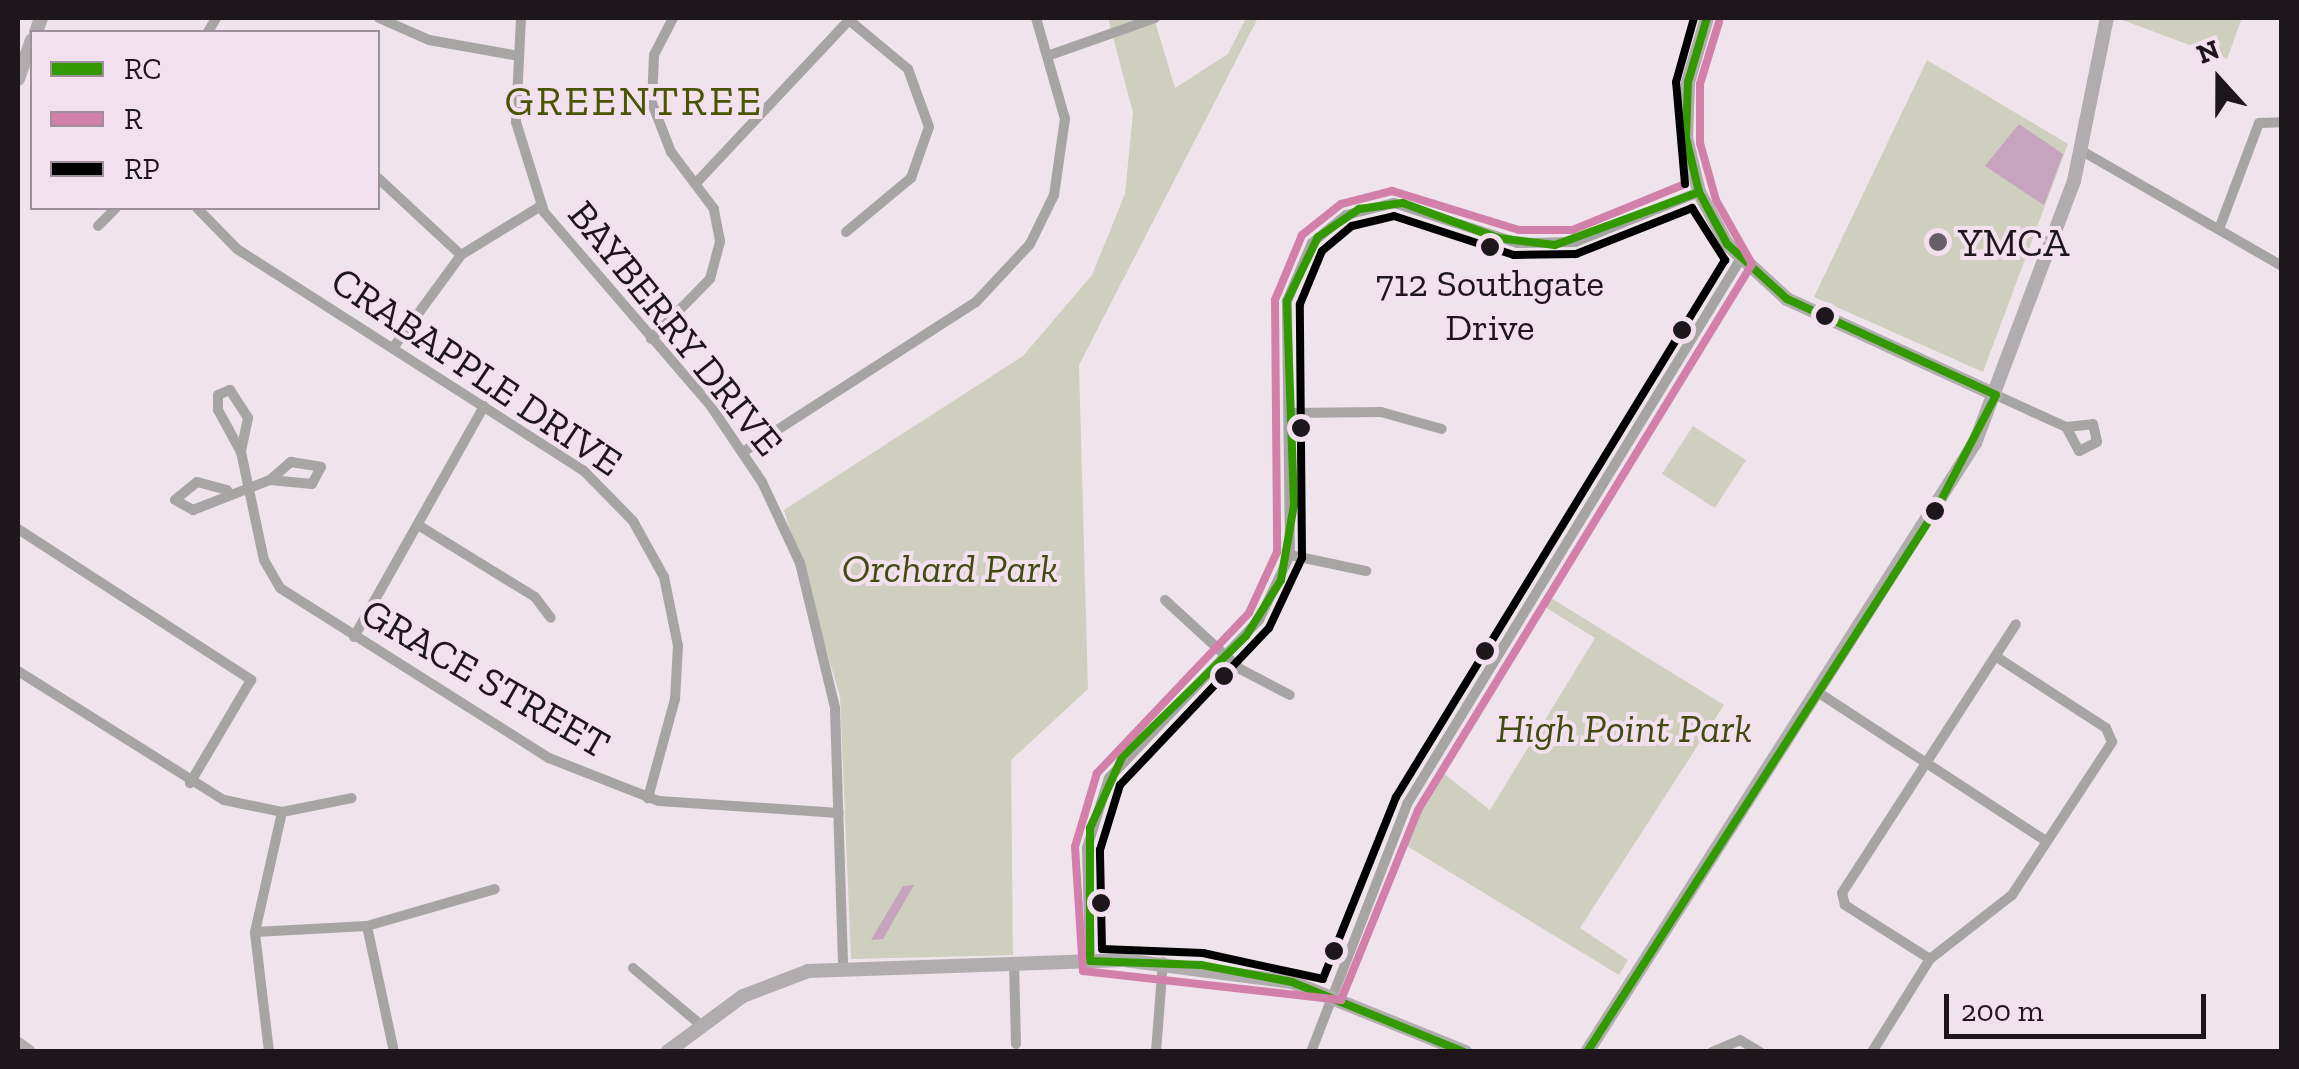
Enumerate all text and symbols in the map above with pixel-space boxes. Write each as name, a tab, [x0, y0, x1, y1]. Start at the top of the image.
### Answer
legend	[30, 30, 380, 210]
north arrow	[2169, 30, 2269, 130]
text: N	[2192, 32, 2224, 71]
text: RC	[124, 51, 162, 87]
district label: GREENTREE	[504, 76, 764, 126]
text: R	[124, 101, 143, 137]
text: RP	[124, 151, 160, 187]
street label: BAYBERRY DRIVE	[558, 190, 794, 466]
place label: YMCA	[1958, 218, 2069, 266]
marker: YMCA	[1927, 231, 1949, 253]
marker: 712 Southgate Drive	[1480, 237, 1500, 257]
street label: CRABAPPLE DRIVE	[323, 256, 631, 486]
place label: 712 Southgate Drive	[1376, 261, 1604, 350]
unlabelled marker	[1815, 306, 1835, 326]
unlabelled marker	[1672, 320, 1692, 340]
unlabelled marker	[1291, 418, 1311, 438]
unlabelled marker	[1925, 501, 1945, 521]
park label: Orchard Park	[842, 544, 1058, 592]
street label: GRACE STREET	[353, 588, 619, 768]
unlabelled marker	[1475, 641, 1495, 661]
unlabelled marker	[1214, 666, 1234, 686]
park label: High Point Park	[1496, 704, 1752, 752]
unlabelled marker	[1091, 893, 1111, 913]
unlabelled marker	[1324, 941, 1344, 961]
scale bar	[1949, 974, 2212, 1036]
text: 200 m	[1961, 993, 2044, 1029]

